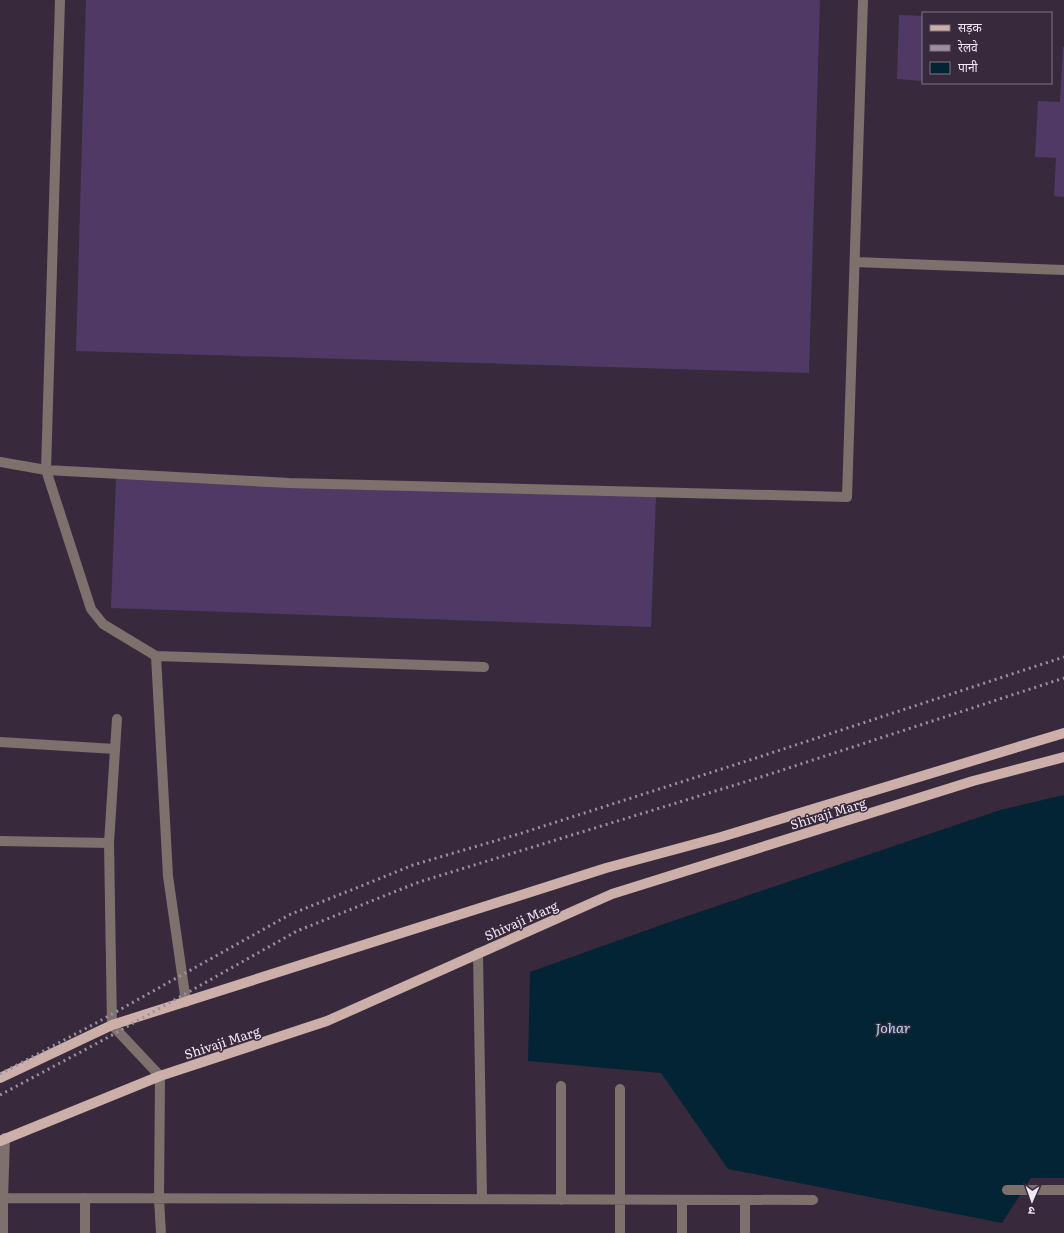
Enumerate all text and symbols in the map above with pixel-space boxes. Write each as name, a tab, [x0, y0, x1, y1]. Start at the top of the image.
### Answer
legend	[922, 12, 1052, 84]
text: सड़क	[958, 18, 983, 36]
text: रेलवे	[958, 38, 978, 56]
text: पानी	[958, 58, 979, 76]
street label: Shivaji Marg	[788, 792, 869, 834]
street label: Shivaji Marg	[481, 895, 561, 945]
water label: Johar	[876, 1017, 911, 1037]
street label: Shivaji Marg	[182, 1021, 263, 1063]
north arrow	[1012, 1181, 1052, 1221]
text: उ	[1028, 1204, 1035, 1220]

